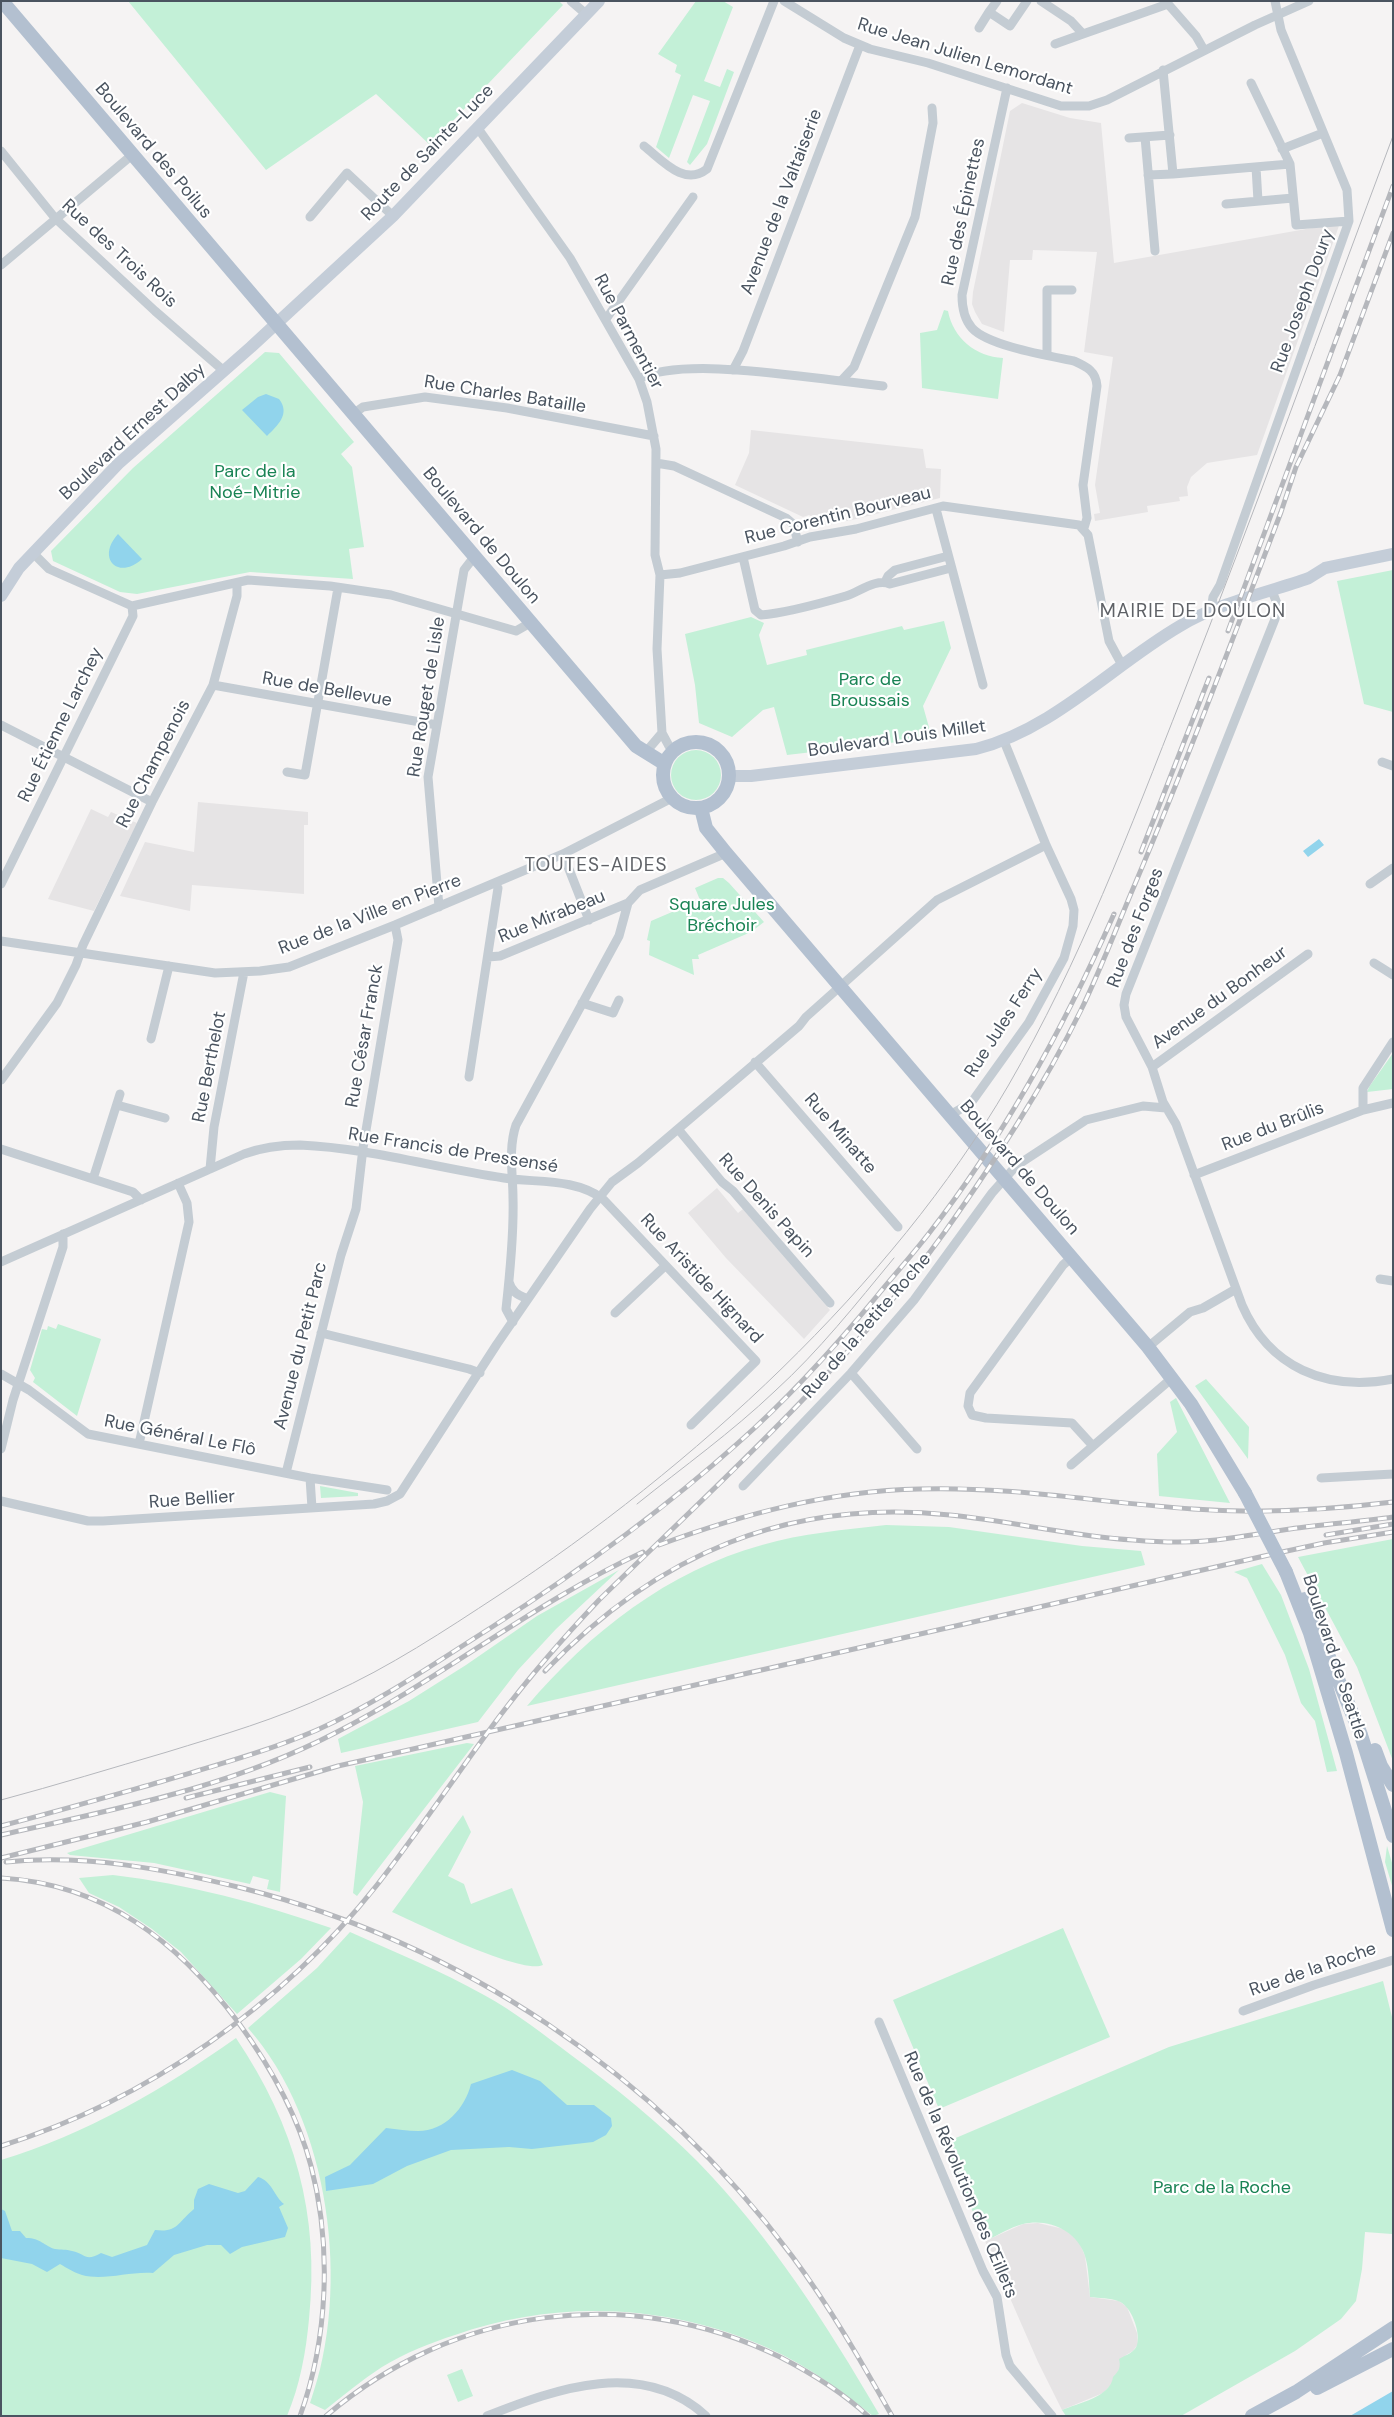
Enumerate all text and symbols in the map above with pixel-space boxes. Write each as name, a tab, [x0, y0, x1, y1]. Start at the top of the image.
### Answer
street label: Rue Jean Julien Lemordant	[855, 14, 1075, 100]
street label: Boulevard des Poilus	[90, 79, 216, 223]
street label: Route de Sainte-Luce	[357, 80, 499, 226]
street label: Avenue de la Valtaiserie	[737, 106, 827, 298]
street label: Rue des Épinettes	[938, 136, 990, 288]
street label: Rue des Trois Rois	[57, 195, 181, 313]
street label: Rue Joseph Doury	[1267, 226, 1339, 376]
street label: Rue Parmentier	[589, 271, 667, 393]
street label: Boulevard Ernest Dalby	[56, 359, 210, 505]
street label: Rue Charles Bataille	[423, 372, 587, 418]
park label: Parc de la Noé-Mitrie	[210, 461, 300, 504]
street label: Boulevard de Doulon	[418, 463, 544, 609]
street label: Rue Corentin Bourveau	[743, 482, 933, 550]
district label: MAIRIE DE DOULON	[1098, 601, 1288, 623]
street label: Rue Rouget de Lisle	[404, 615, 450, 779]
street label: Rue Étienne Larchey	[14, 644, 108, 806]
street label: Rue de Bellevue	[260, 668, 394, 712]
park label: Parc de Broussais	[830, 669, 910, 712]
street label: Rue Champenois	[112, 696, 196, 832]
street label: Boulevard Louis Millet	[807, 716, 987, 762]
district label: TOUTES-AIDES	[523, 855, 669, 877]
street label: Rue des Forges	[1103, 865, 1169, 991]
street label: Rue de la Ville en Pierre	[276, 870, 464, 960]
street label: Rue Mirabeau	[495, 886, 609, 948]
park label: Square Jules Bréchoir	[669, 894, 775, 936]
street label: Avenue du Bonheur	[1148, 942, 1292, 1054]
street label: Rue César Franck	[342, 963, 388, 1109]
street label: Rue Jules Ferry	[961, 964, 1047, 1082]
street label: Rue Berthelot	[189, 1010, 231, 1124]
street label: Rue Minatte	[799, 1089, 881, 1179]
street label: Boulevard de Doulon	[955, 1096, 1083, 1240]
street label: Rue du Brûlis	[1219, 1098, 1327, 1156]
street label: Rue Francis de Pressensé	[347, 1124, 559, 1178]
street label: Rue Denis Papin	[714, 1149, 818, 1263]
street label: Rue Aristide Hignard	[635, 1210, 767, 1348]
street label: Rue de la Petite Roche	[798, 1249, 936, 1403]
street label: Avenue du Petit Parc	[270, 1260, 332, 1432]
street label: Rue Général Le Flô	[102, 1411, 258, 1461]
street label: Rue Bellier	[148, 1486, 236, 1514]
street label: Boulevard de Seattle	[1297, 1572, 1371, 1742]
street label: Rue de la Roche	[1247, 1938, 1379, 2002]
street label: Rue de la Révolution des Œillets	[898, 2048, 1022, 2302]
park label: Parc de la Roche	[1153, 2177, 1291, 2199]

